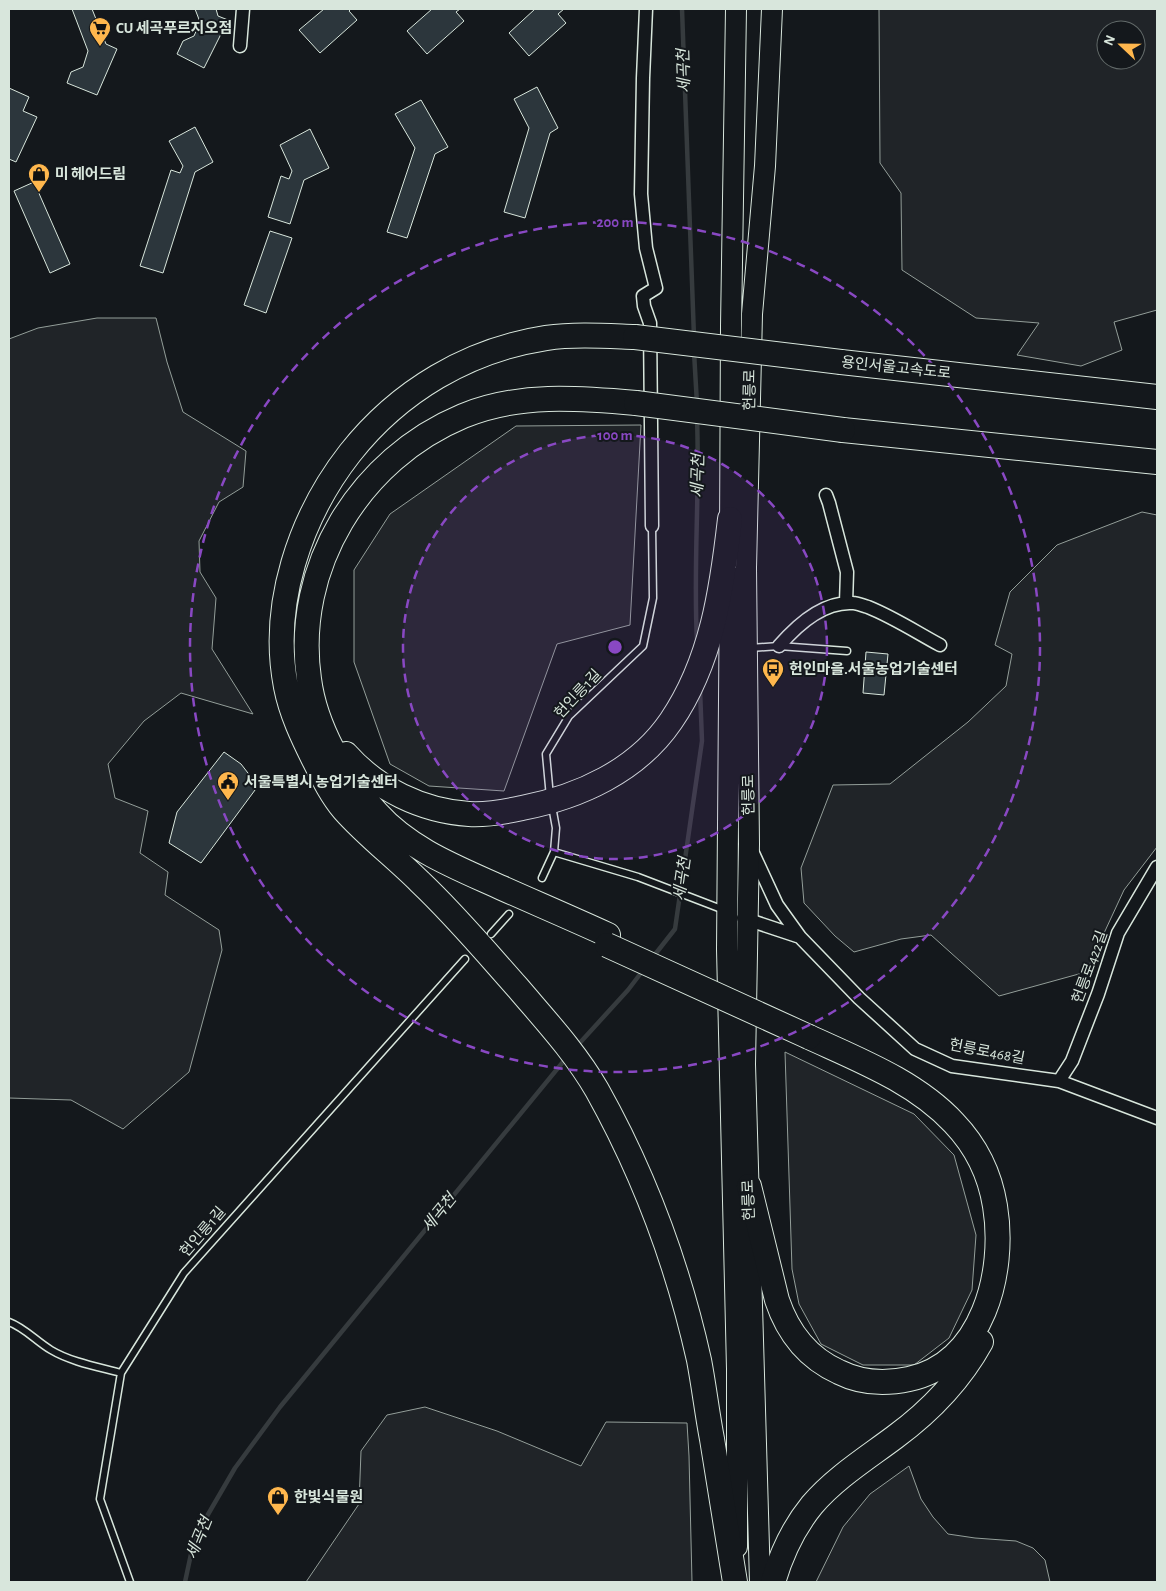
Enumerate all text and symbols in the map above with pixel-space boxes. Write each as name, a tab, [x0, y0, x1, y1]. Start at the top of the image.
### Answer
supermarket icon: CU 세곡푸르지오점	[88, 16, 112, 47]
place label: CU 세곡푸르지오점	[116, 20, 232, 36]
north arrow	[1096, 20, 1146, 70]
text: N	[1102, 33, 1118, 48]
water label: 세곡천	[674, 46, 693, 93]
shop icon: 미 헤어드림	[27, 162, 51, 193]
place label: 미 헤어드림	[55, 166, 126, 182]
text: 200 m	[596, 215, 634, 230]
street label: 용인서울고속도로	[840, 354, 952, 381]
street label: 헌릉로	[740, 369, 758, 411]
text: 100 m	[597, 428, 633, 443]
water label: 세곡천	[689, 451, 706, 498]
centre of rings	[606, 638, 624, 656]
bus stop icon: 헌인마을.서울농업기술센터	[761, 657, 785, 688]
place label: 헌인마을.서울농업기술센터	[789, 660, 958, 677]
street label: 헌인릉1길	[550, 665, 604, 721]
public building icon: 서울특별시 농업기술센터	[216, 770, 240, 801]
place label: 서울특별시 농업기술센터	[244, 774, 398, 790]
street label: 헌릉로	[739, 774, 757, 816]
water label: 세곡천	[670, 854, 693, 902]
street label: 헌릉로422길	[1068, 928, 1110, 1005]
street label: 헌릉로468길	[948, 1035, 1026, 1067]
street label: 헌릉로	[739, 1179, 757, 1221]
water label: 세곡천	[418, 1188, 461, 1235]
street label: 헌인릉1길	[176, 1203, 228, 1260]
shop icon: 한빛식물원	[266, 1485, 290, 1516]
place label: 한빛식물원	[294, 1489, 363, 1505]
water label: 세곡천	[182, 1512, 216, 1561]

